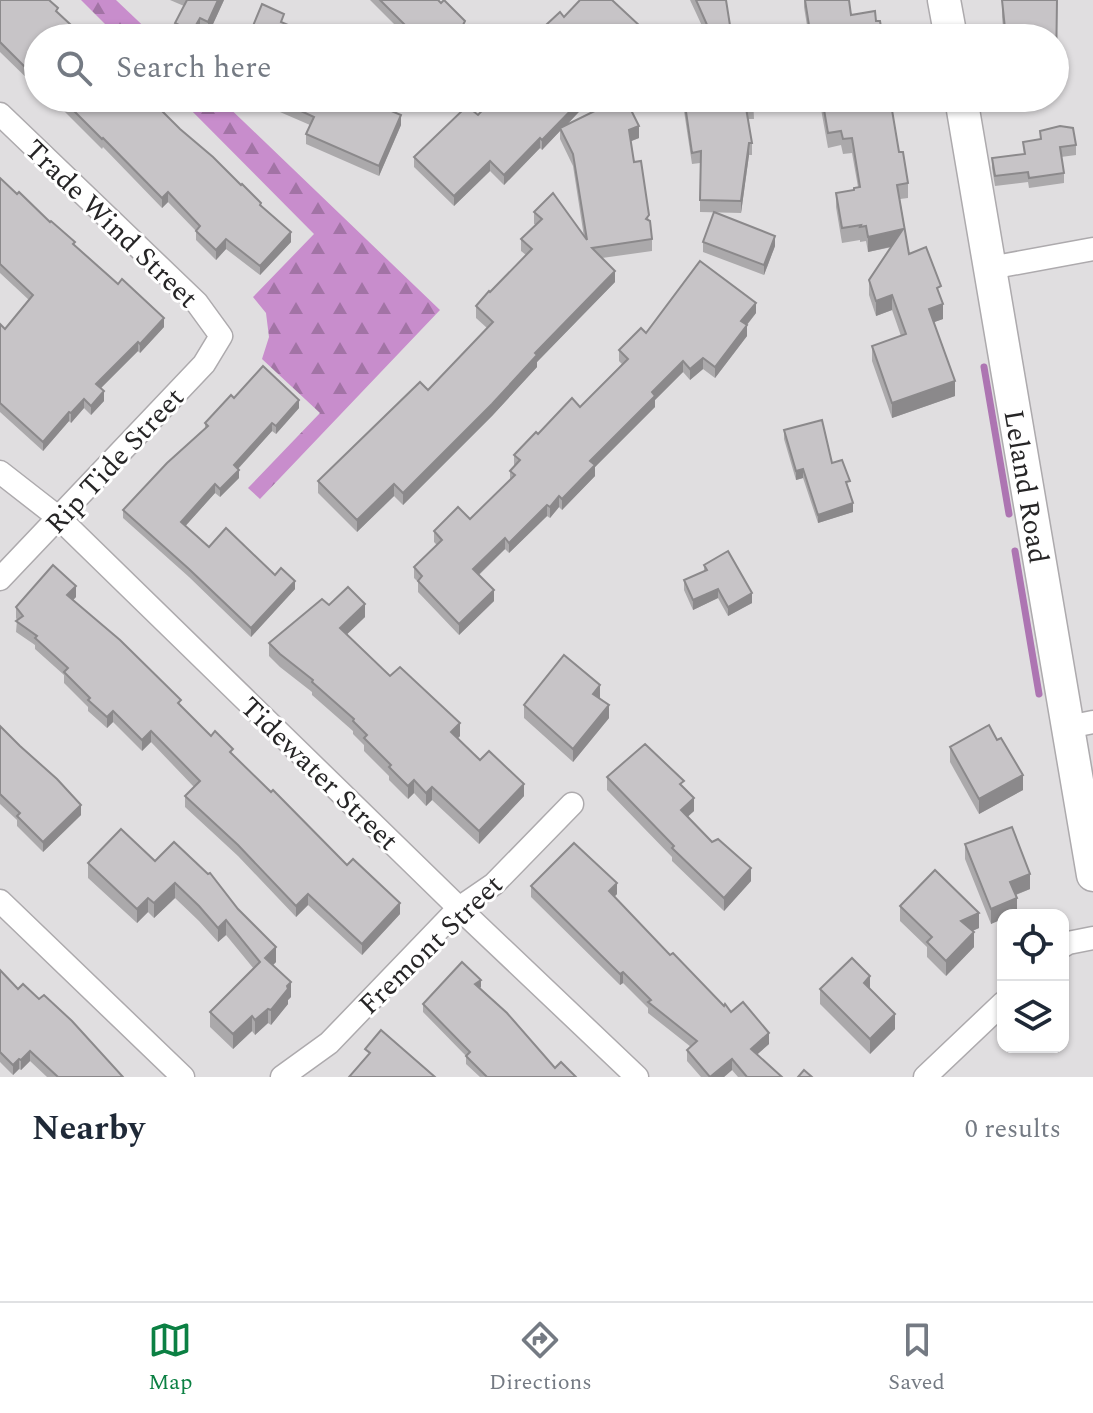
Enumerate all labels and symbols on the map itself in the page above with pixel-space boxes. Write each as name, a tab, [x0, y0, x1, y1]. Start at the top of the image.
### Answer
street label: Trade Wind Street	[14, 130, 208, 319]
street label: Rip Tide Street	[35, 378, 195, 544]
street label: Leland Road	[991, 407, 1060, 567]
street label: Tidewater Street	[230, 687, 408, 861]
street label: Fremont Street	[349, 865, 513, 1025]

